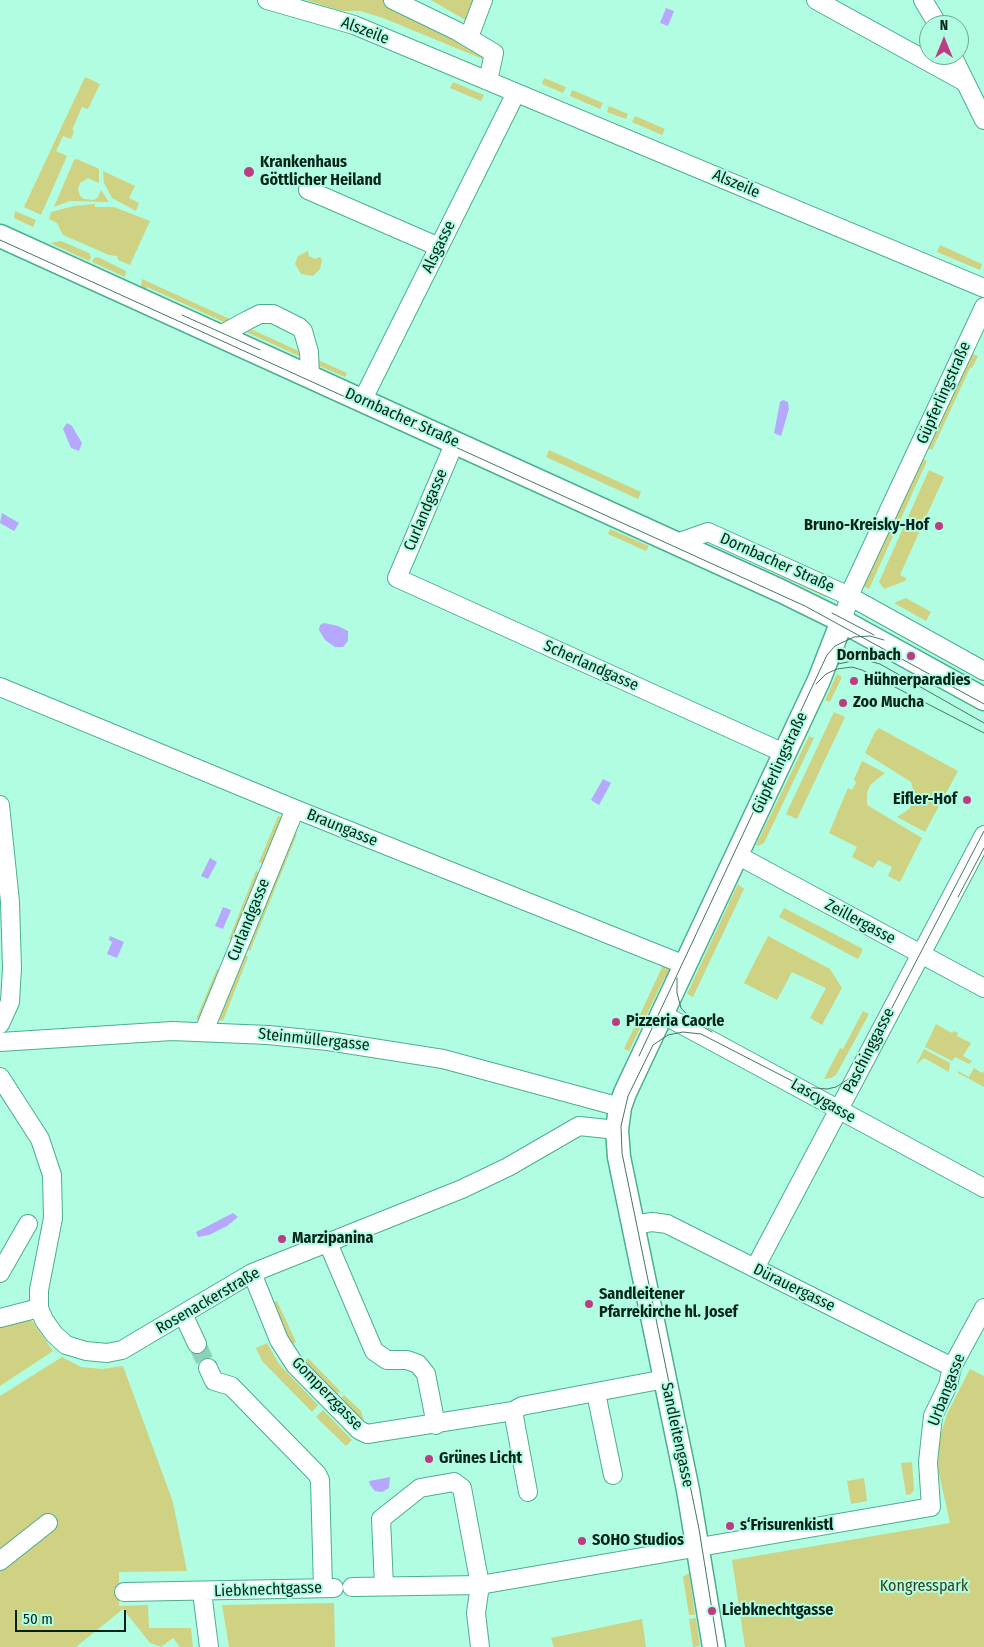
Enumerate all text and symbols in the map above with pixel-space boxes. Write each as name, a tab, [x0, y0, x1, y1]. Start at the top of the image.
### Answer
street label: Alszeile	[338, 13, 392, 49]
north arrow	[919, 15, 969, 65]
text: N	[940, 17, 948, 34]
place label: Krankenhaus Göttlicher Heiland	[260, 153, 381, 191]
marker: Krankenhaus Göttlicher Heiland	[242, 165, 256, 179]
street label: Alszeile	[709, 165, 763, 203]
street label: Alsgasse	[418, 218, 460, 276]
street label: Güpferlingstraße	[913, 339, 975, 447]
street label: Dornbacher Straße	[342, 384, 462, 452]
street label: Curlandgasse	[400, 466, 452, 554]
place label: Bruno-Kreisky-Hof	[804, 516, 929, 536]
marker: Bruno-Kreisky-Hof	[933, 520, 945, 532]
street label: Dornbacher Straße	[717, 529, 837, 597]
street label: Scherlandgasse	[540, 636, 642, 696]
place label: Dornbach	[837, 646, 901, 666]
marker: Dornbach	[905, 650, 917, 662]
place label: Hühnerparadies	[864, 671, 971, 691]
marker: Hühnerparadies	[848, 675, 860, 687]
place label: Zoo Mucha	[853, 693, 924, 713]
marker: Zoo Mucha	[837, 697, 849, 709]
street label: Güpferlingstraße	[748, 709, 812, 817]
place label: Eifler-Hof	[893, 790, 957, 810]
marker: Eifler-Hof	[961, 794, 973, 806]
street label: Braungasse	[304, 805, 380, 851]
street label: Curlandgasse	[224, 876, 274, 964]
street label: Zeillergasse	[821, 895, 899, 949]
street label: Paschinggasse	[839, 1005, 899, 1097]
place label: Pizzeria Caorle	[626, 1012, 724, 1032]
marker: Pizzeria Caorle	[610, 1016, 622, 1028]
street label: Steinmüllergasse	[257, 1025, 371, 1055]
street label: Lascygasse	[787, 1075, 859, 1127]
place label: Marzipanina	[292, 1229, 373, 1249]
marker: Marzipanina	[276, 1233, 288, 1245]
street label: Dürauergasse	[750, 1260, 838, 1316]
street label: Rosenackerstraße	[153, 1263, 263, 1339]
place label: Sandleitener Pfarrekirche hl. Josef	[599, 1285, 738, 1323]
marker: Sandleitener Pfarrekirche hl. Josef	[583, 1298, 595, 1310]
street label: Urbangasse	[924, 1351, 970, 1429]
street label: Gomperzgasse	[287, 1353, 367, 1435]
street label: Sandleitengasse	[657, 1381, 697, 1489]
place label: Grünes Licht	[439, 1449, 522, 1469]
marker: Grünes Licht	[423, 1453, 435, 1465]
place label: s‘Frisurenkistl	[740, 1516, 833, 1536]
marker: s‘Frisurenkistl	[724, 1520, 736, 1532]
place label: SOHO Studios	[592, 1531, 684, 1551]
marker: SOHO Studios	[576, 1535, 588, 1547]
park label: Kongresspark	[880, 1577, 968, 1597]
street label: Liebknechtgasse	[214, 1579, 322, 1601]
scale bar	[18, 1600, 129, 1632]
place label: Liebknechtgasse	[722, 1601, 833, 1621]
marker: Liebknechtgasse	[706, 1605, 718, 1617]
text: 50 m	[23, 1610, 53, 1628]

